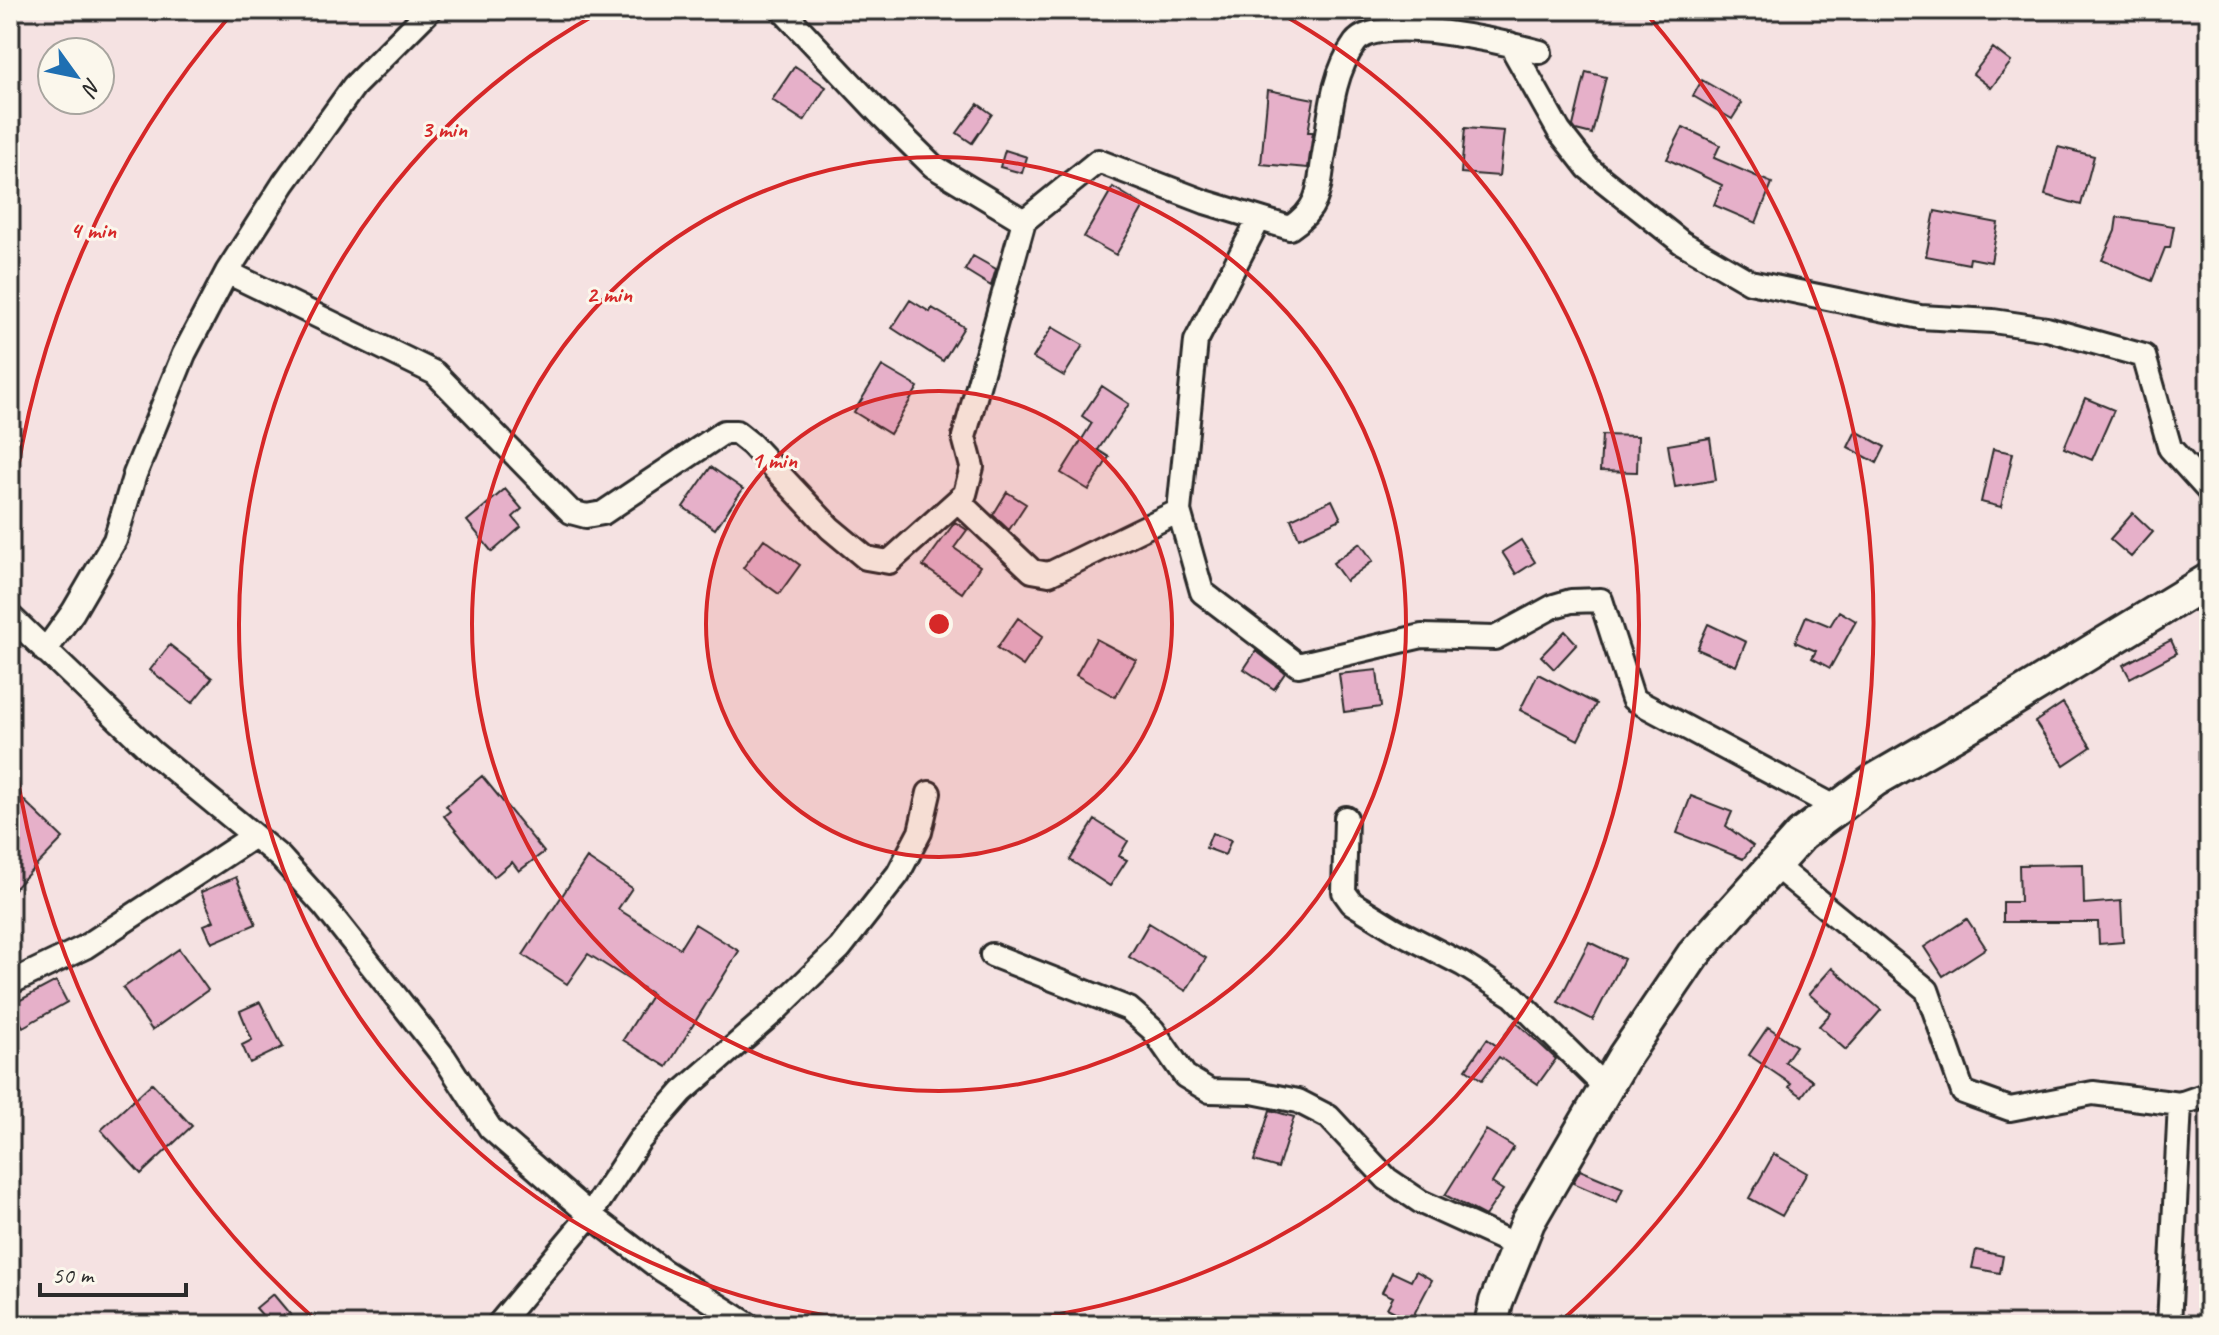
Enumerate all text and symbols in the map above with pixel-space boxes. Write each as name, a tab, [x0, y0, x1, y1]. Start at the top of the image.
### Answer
north arrow	[36, 36, 116, 116]
text: N	[75, 73, 107, 103]
text: 3 min	[421, 114, 468, 144]
text: 4 min	[70, 215, 117, 245]
text: 2 min	[586, 279, 633, 309]
text: 1 min	[751, 445, 798, 475]
centre of rings	[925, 610, 953, 638]
scale bar	[40, 1247, 186, 1297]
text: 50 m	[52, 1260, 95, 1290]

